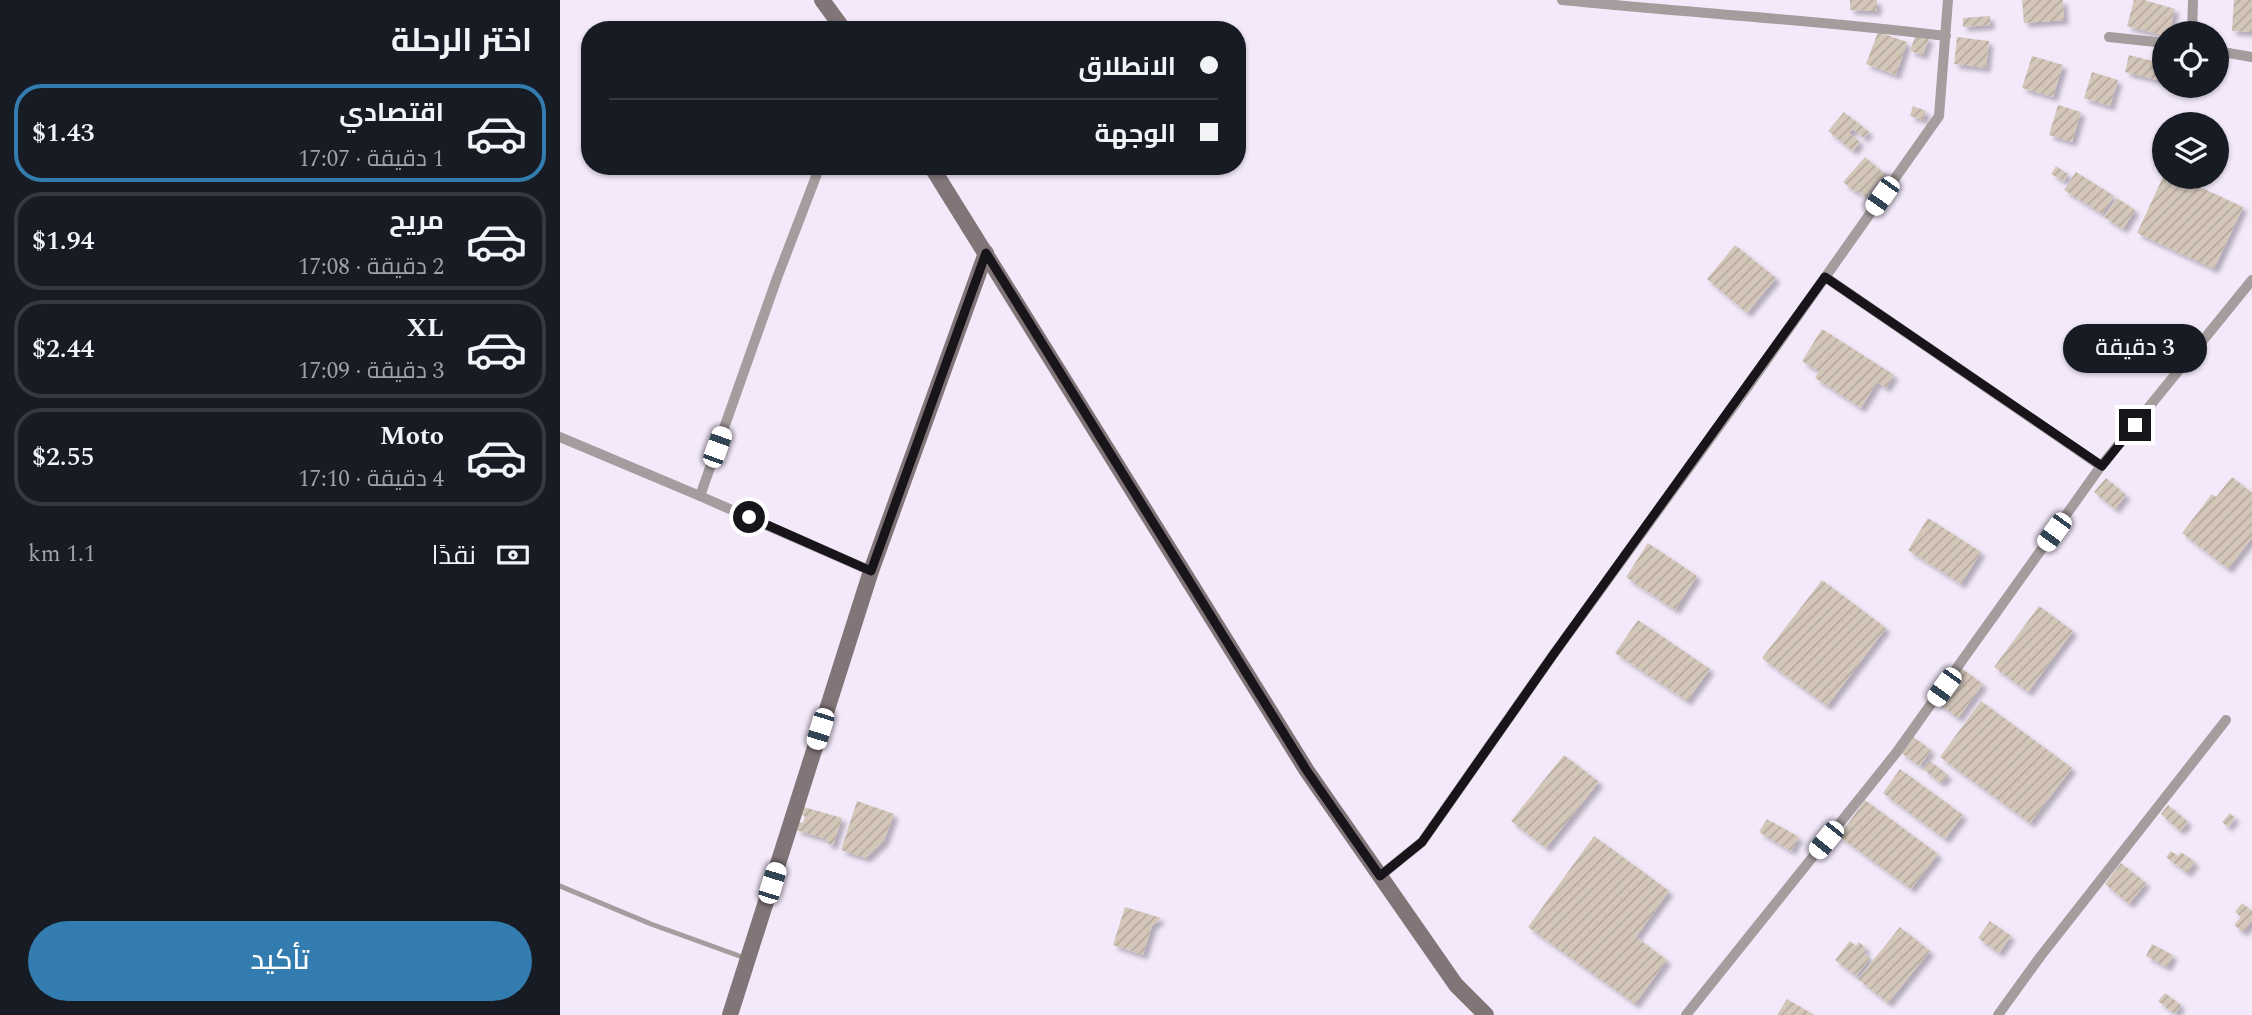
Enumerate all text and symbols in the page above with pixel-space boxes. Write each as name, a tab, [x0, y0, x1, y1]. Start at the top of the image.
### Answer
text: اختر الرحلة	[391, 17, 532, 66]
map controls	[2152, 21, 2229, 189]
button: locate	[2152, 21, 2229, 98]
text: الانطلاق	[1078, 47, 1176, 87]
text: اقتصادي	[339, 93, 444, 133]
icon: car	[465, 102, 528, 165]
button: layers	[2152, 112, 2229, 189]
text: $1.43	[32, 113, 95, 153]
text: الوجهة	[1095, 114, 1176, 154]
text: 1 دقيقة · 17:07	[298, 142, 444, 177]
car	[1862, 173, 1903, 219]
text: مريح	[389, 201, 444, 241]
icon: car	[465, 210, 528, 273]
text: $1.94	[32, 221, 95, 261]
text: 2 دقيقة · 17:08	[298, 250, 444, 285]
text: XL	[407, 308, 444, 348]
icon: car	[465, 318, 528, 381]
callout: 3 دقيقة	[2063, 324, 2207, 372]
text: $2.44	[32, 329, 95, 369]
text: 3 دقيقة	[2095, 331, 2175, 366]
text: 3 دقيقة · 17:09	[298, 354, 444, 389]
route end	[2119, 409, 2151, 441]
text: Moto	[380, 416, 444, 456]
car	[700, 424, 735, 470]
icon: car	[465, 426, 528, 489]
text: $2.55	[32, 437, 95, 477]
text: 4 دقيقة · 17:10	[298, 462, 444, 497]
route start	[733, 501, 765, 533]
car	[2034, 509, 2075, 555]
text: نقدًا	[432, 536, 476, 576]
icon: cash	[494, 536, 532, 574]
text: 1.1 km	[28, 537, 95, 572]
car	[1924, 664, 1965, 710]
car	[804, 706, 837, 752]
car	[1805, 817, 1848, 863]
car	[756, 860, 789, 906]
button: تأكيد	[28, 921, 532, 1001]

